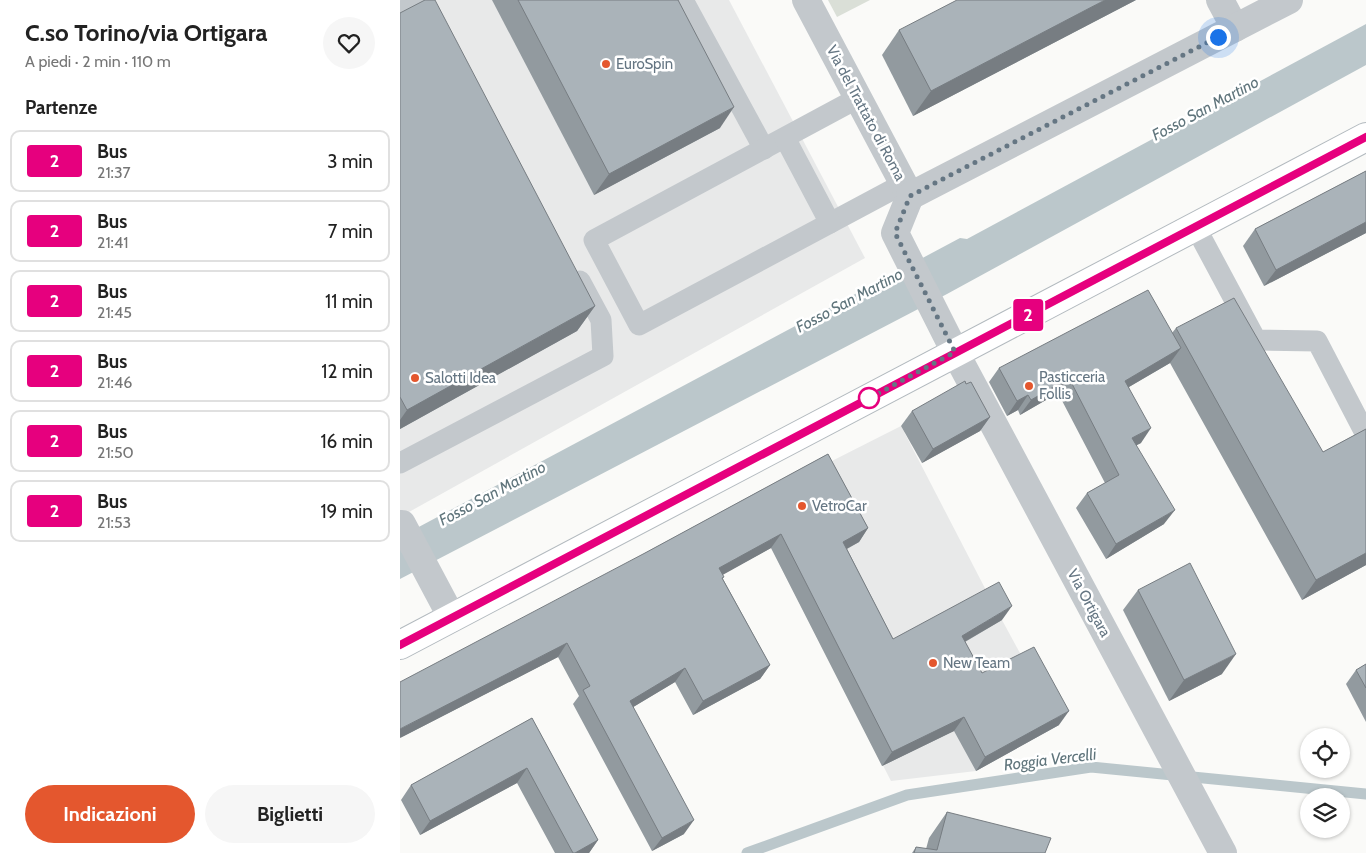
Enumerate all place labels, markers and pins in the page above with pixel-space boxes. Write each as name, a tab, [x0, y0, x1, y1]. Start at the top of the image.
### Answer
place label: EuroSpin	[616, 55, 673, 73]
marker: EuroSpin	[600, 58, 612, 70]
place label: Pasticceria Follis	[1039, 368, 1106, 403]
place label: Salotti Idea	[425, 369, 497, 387]
marker: Salotti Idea	[409, 372, 421, 384]
marker: Pasticceria Follis	[1023, 380, 1035, 392]
unlabelled marker	[858, 387, 880, 409]
place label: VetroCar	[812, 497, 867, 515]
marker: VetroCar	[796, 500, 808, 512]
place label: New Team	[943, 654, 1010, 672]
marker: New Team	[927, 657, 939, 669]

